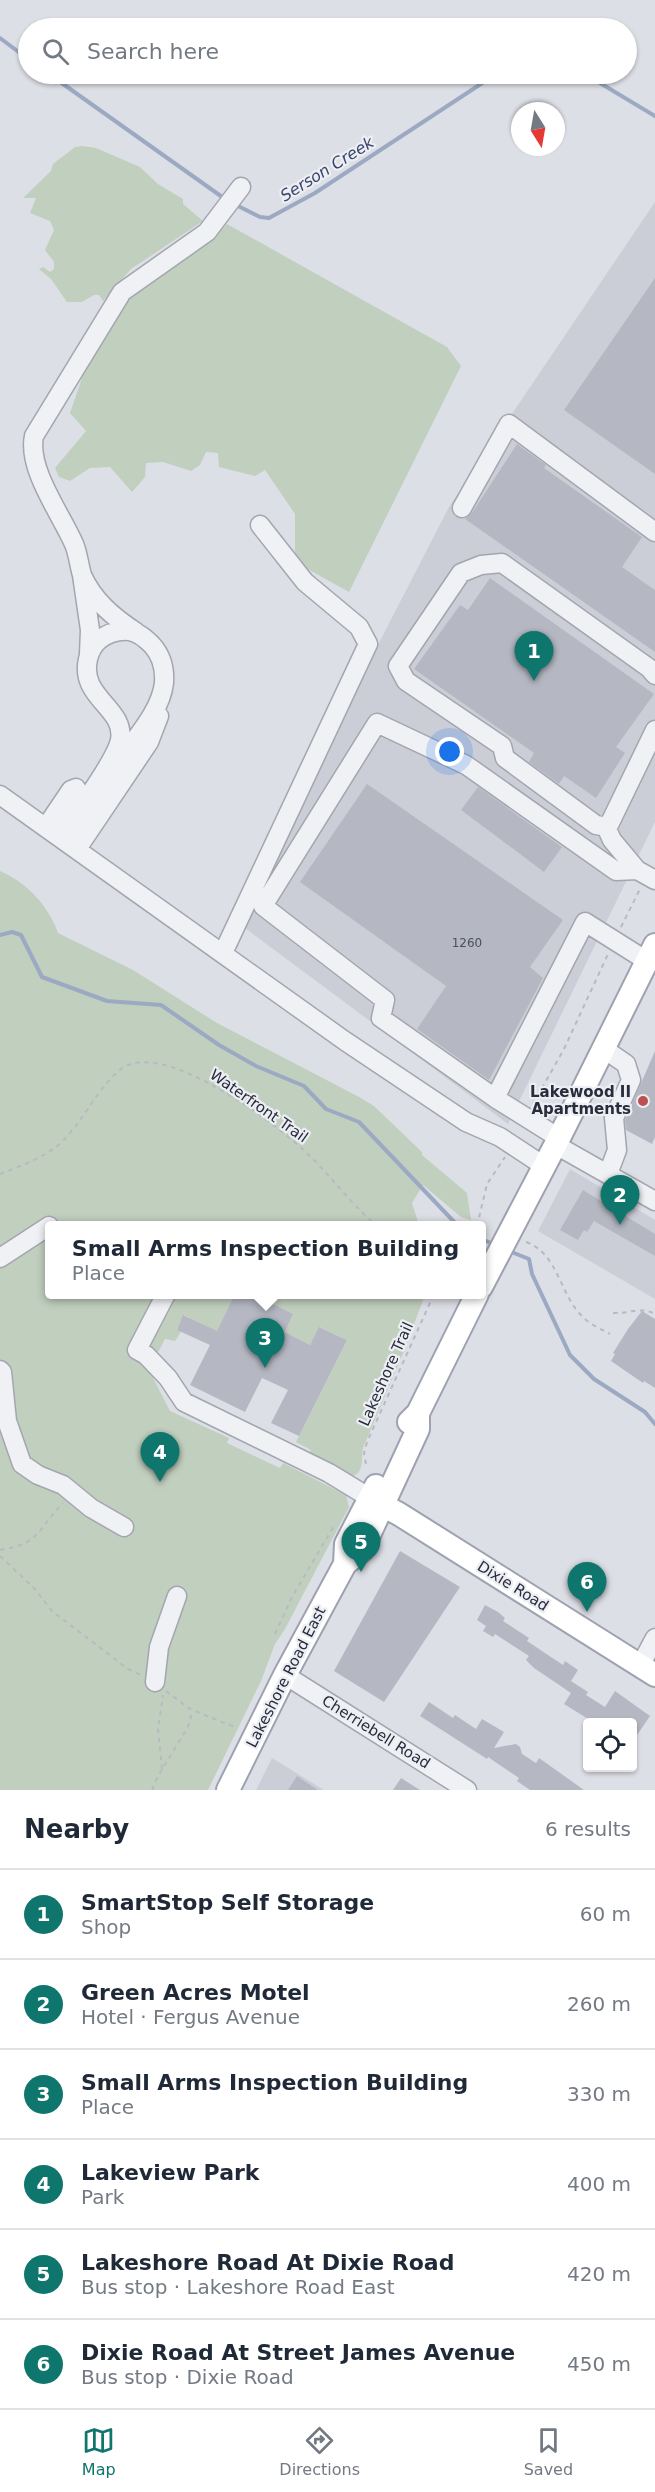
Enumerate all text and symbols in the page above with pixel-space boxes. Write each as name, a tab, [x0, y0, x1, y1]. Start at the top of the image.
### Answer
search box	[18, 18, 637, 84]
icon: search	[39, 35, 72, 68]
text: Search here	[87, 39, 219, 64]
north arrow	[511, 102, 565, 156]
water label: Serson Creek	[277, 132, 378, 205]
pin: 1	[514, 632, 554, 681]
your location	[435, 737, 464, 766]
house number: 1260	[452, 936, 482, 950]
street label: Waterfront Trail	[207, 1066, 311, 1146]
place label: Lakewood II Apartments	[530, 1083, 631, 1118]
marker: Lakewood II Apartments	[636, 1094, 650, 1108]
pin: 2	[600, 1176, 640, 1225]
popup	[45, 1221, 486, 1299]
text: Small Arms Inspection Building	[72, 1236, 459, 1261]
text: Place	[72, 1261, 125, 1285]
pin: 3	[246, 1318, 284, 1368]
street label: Lakeshore Trail	[355, 1319, 417, 1429]
pin: 4	[140, 1432, 180, 1482]
pin: 5	[342, 1522, 380, 1572]
street label: Dixie Road	[474, 1557, 552, 1615]
pin: 6	[568, 1562, 606, 1612]
street label: Lakeshore Road East	[243, 1603, 329, 1751]
street label: Cherriebell Road	[319, 1691, 433, 1773]
map controls	[583, 1718, 637, 1772]
button: locate	[583, 1718, 637, 1772]
text: Nearby	[24, 1814, 129, 1844]
text: 6 results	[545, 1817, 631, 1841]
text: SmartStop Self Storage	[81, 1890, 374, 1915]
text: 1	[37, 1902, 50, 1926]
text: 60 m	[580, 1902, 631, 1926]
text: Shop	[81, 1915, 131, 1939]
text: Green Acres Motel	[81, 1980, 310, 2005]
text: 2	[37, 1992, 50, 2016]
text: 260 m	[567, 1992, 631, 2016]
text: Hotel · Fergus Avenue	[81, 2005, 300, 2029]
text: Small Arms Inspection Building	[81, 2070, 468, 2095]
text: 3	[37, 2082, 50, 2106]
text: 330 m	[567, 2082, 631, 2106]
text: Place	[81, 2095, 134, 2119]
text: Lakeview Park	[81, 2160, 259, 2185]
text: 4	[37, 2172, 50, 2196]
text: 400 m	[567, 2172, 631, 2196]
text: Park	[81, 2185, 124, 2209]
text: Lakeshore Road At Dixie Road	[81, 2250, 454, 2275]
text: 5	[37, 2262, 50, 2286]
text: 420 m	[567, 2262, 631, 2286]
text: Bus stop · Lakeshore Road East	[81, 2275, 395, 2299]
text: Dixie Road At Street James Avenue	[81, 2340, 515, 2365]
text: 6	[37, 2352, 50, 2376]
text: 450 m	[567, 2352, 631, 2376]
text: Bus stop · Dixie Road	[81, 2365, 294, 2389]
tab: Map	[82, 2424, 116, 2479]
tab: Directions	[279, 2424, 360, 2479]
tab: Saved	[524, 2424, 573, 2479]

